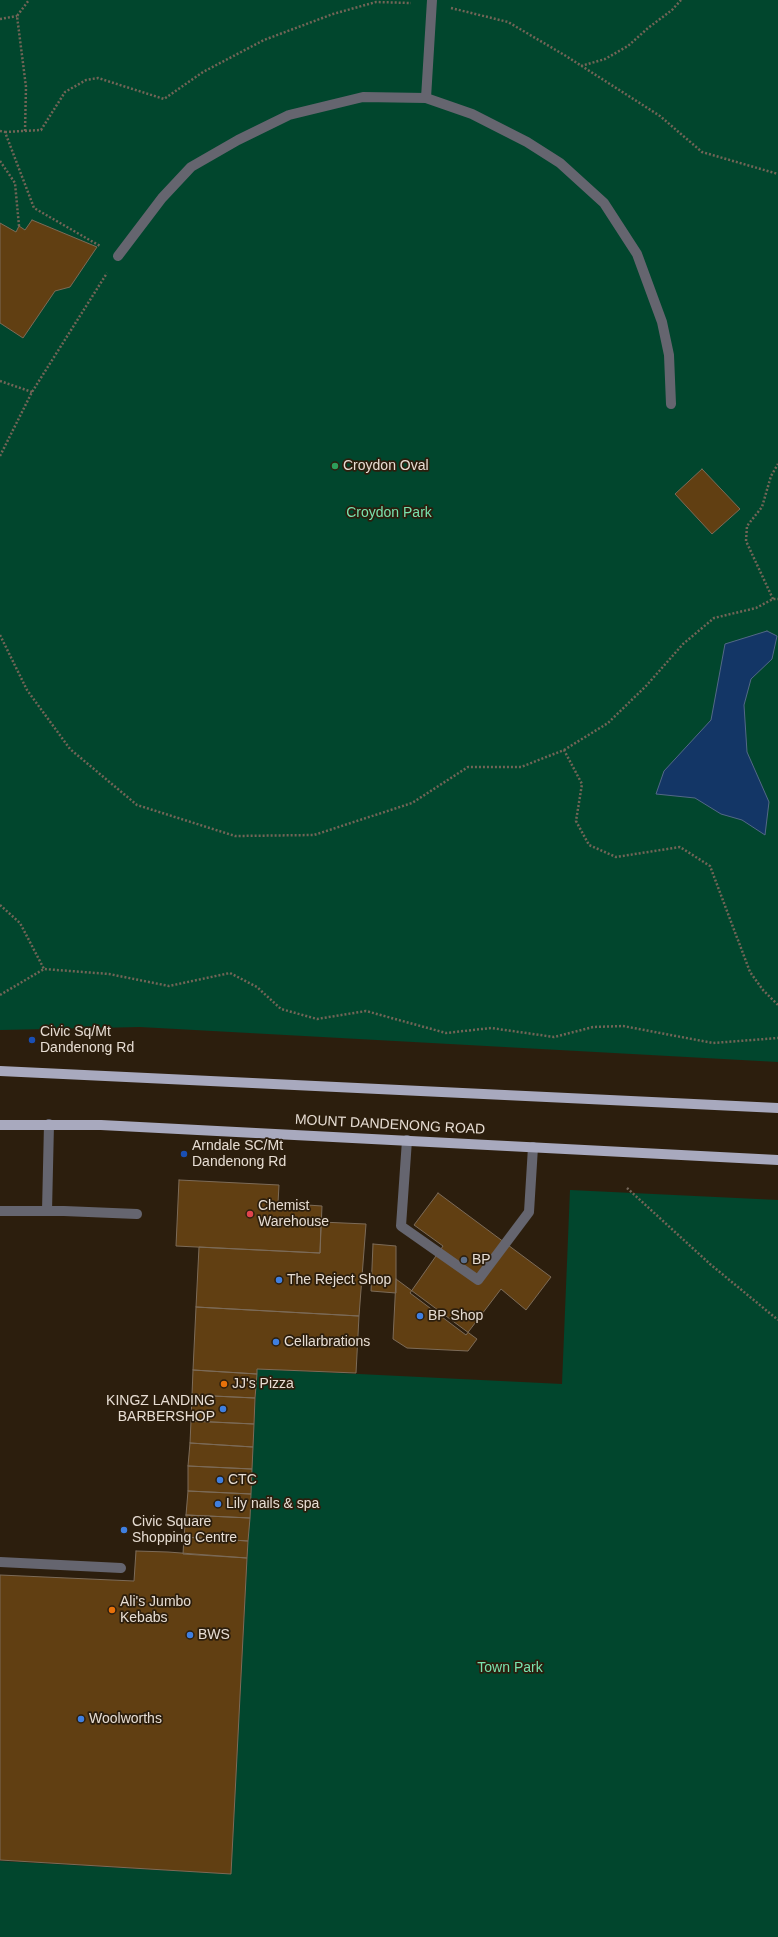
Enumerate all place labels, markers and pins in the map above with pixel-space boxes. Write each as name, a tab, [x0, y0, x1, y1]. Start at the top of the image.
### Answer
place label: Croydon Oval	[343, 458, 429, 474]
marker: Croydon Oval	[330, 461, 340, 471]
place label: Civic Sq/Mt Dandenong Rd	[40, 1024, 134, 1056]
marker: Civic Sq/Mt Dandenong Rd	[27, 1035, 37, 1045]
place label: Arndale SC/Mt Dandenong Rd	[192, 1138, 286, 1170]
marker: Arndale SC/Mt Dandenong Rd	[179, 1149, 189, 1159]
place label: Chemist Warehouse	[258, 1198, 329, 1230]
marker: Chemist Warehouse	[245, 1209, 255, 1219]
place label: BP	[472, 1252, 491, 1268]
marker: BP	[459, 1255, 469, 1265]
place label: The Reject Shop	[287, 1272, 391, 1288]
marker: The Reject Shop	[274, 1275, 284, 1285]
place label: BP Shop	[428, 1308, 483, 1324]
marker: BP Shop	[415, 1311, 425, 1321]
place label: Cellarbrations	[284, 1334, 370, 1350]
marker: Cellarbrations	[271, 1337, 281, 1347]
place label: JJ's Pizza	[232, 1376, 294, 1392]
marker: JJ's Pizza	[219, 1379, 229, 1389]
place label: KINGZ LANDING BARBERSHOP	[106, 1393, 215, 1426]
marker: KINGZ LANDING BARBERSHOP	[218, 1404, 228, 1414]
place label: CTC	[228, 1472, 257, 1488]
marker: CTC	[215, 1475, 225, 1485]
place label: Lily nails & spa	[226, 1496, 319, 1512]
marker: Lily nails & spa	[213, 1499, 223, 1509]
place label: Civic Square Shopping Centre	[132, 1514, 237, 1546]
marker: Civic Square Shopping Centre	[119, 1525, 129, 1535]
place label: Ali's Jumbo Kebabs	[120, 1594, 191, 1626]
marker: Ali's Jumbo Kebabs	[107, 1605, 117, 1615]
place label: BWS	[198, 1627, 230, 1643]
marker: BWS	[185, 1630, 195, 1640]
place label: Woolworths	[89, 1711, 162, 1727]
marker: Woolworths	[76, 1714, 86, 1724]

